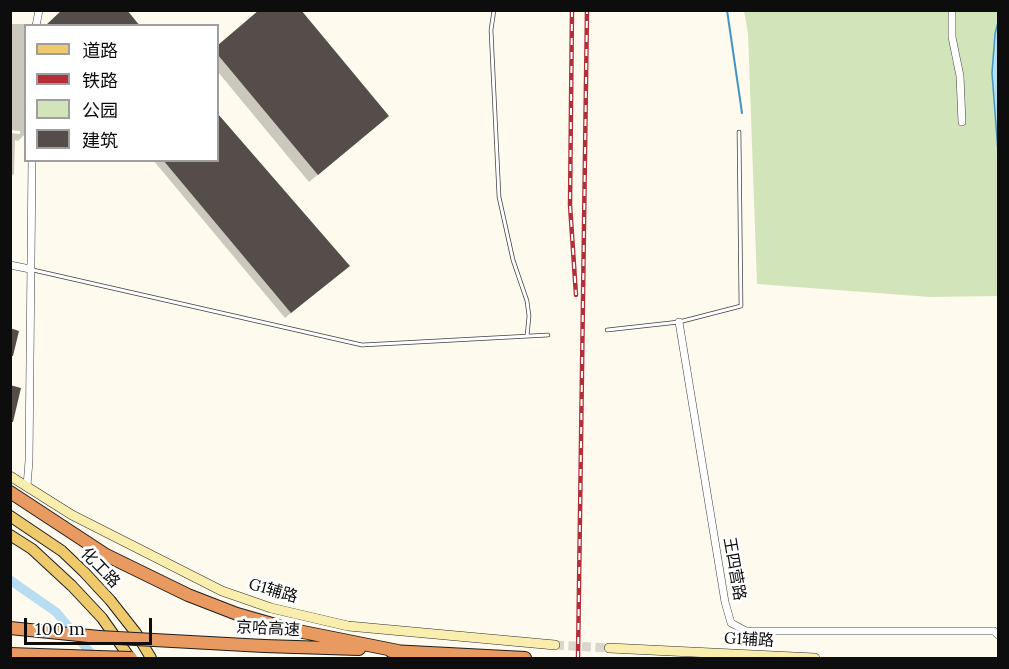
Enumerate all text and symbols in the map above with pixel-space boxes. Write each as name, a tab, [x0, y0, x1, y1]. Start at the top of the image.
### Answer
legend	[24, 24, 219, 162]
text: 道路	[82, 39, 118, 62]
text: 铁路	[82, 69, 118, 92]
text: 公园	[82, 99, 118, 122]
text: 建筑	[82, 129, 118, 152]
street label: 王四营路	[719, 536, 749, 602]
street label: 化工路	[76, 544, 124, 592]
street label: G1辅路	[246, 575, 300, 607]
scale bar	[27, 606, 154, 644]
text: 100 m	[35, 617, 85, 640]
street label: 京哈高速	[236, 618, 300, 640]
street label: G1辅路	[724, 629, 774, 651]

